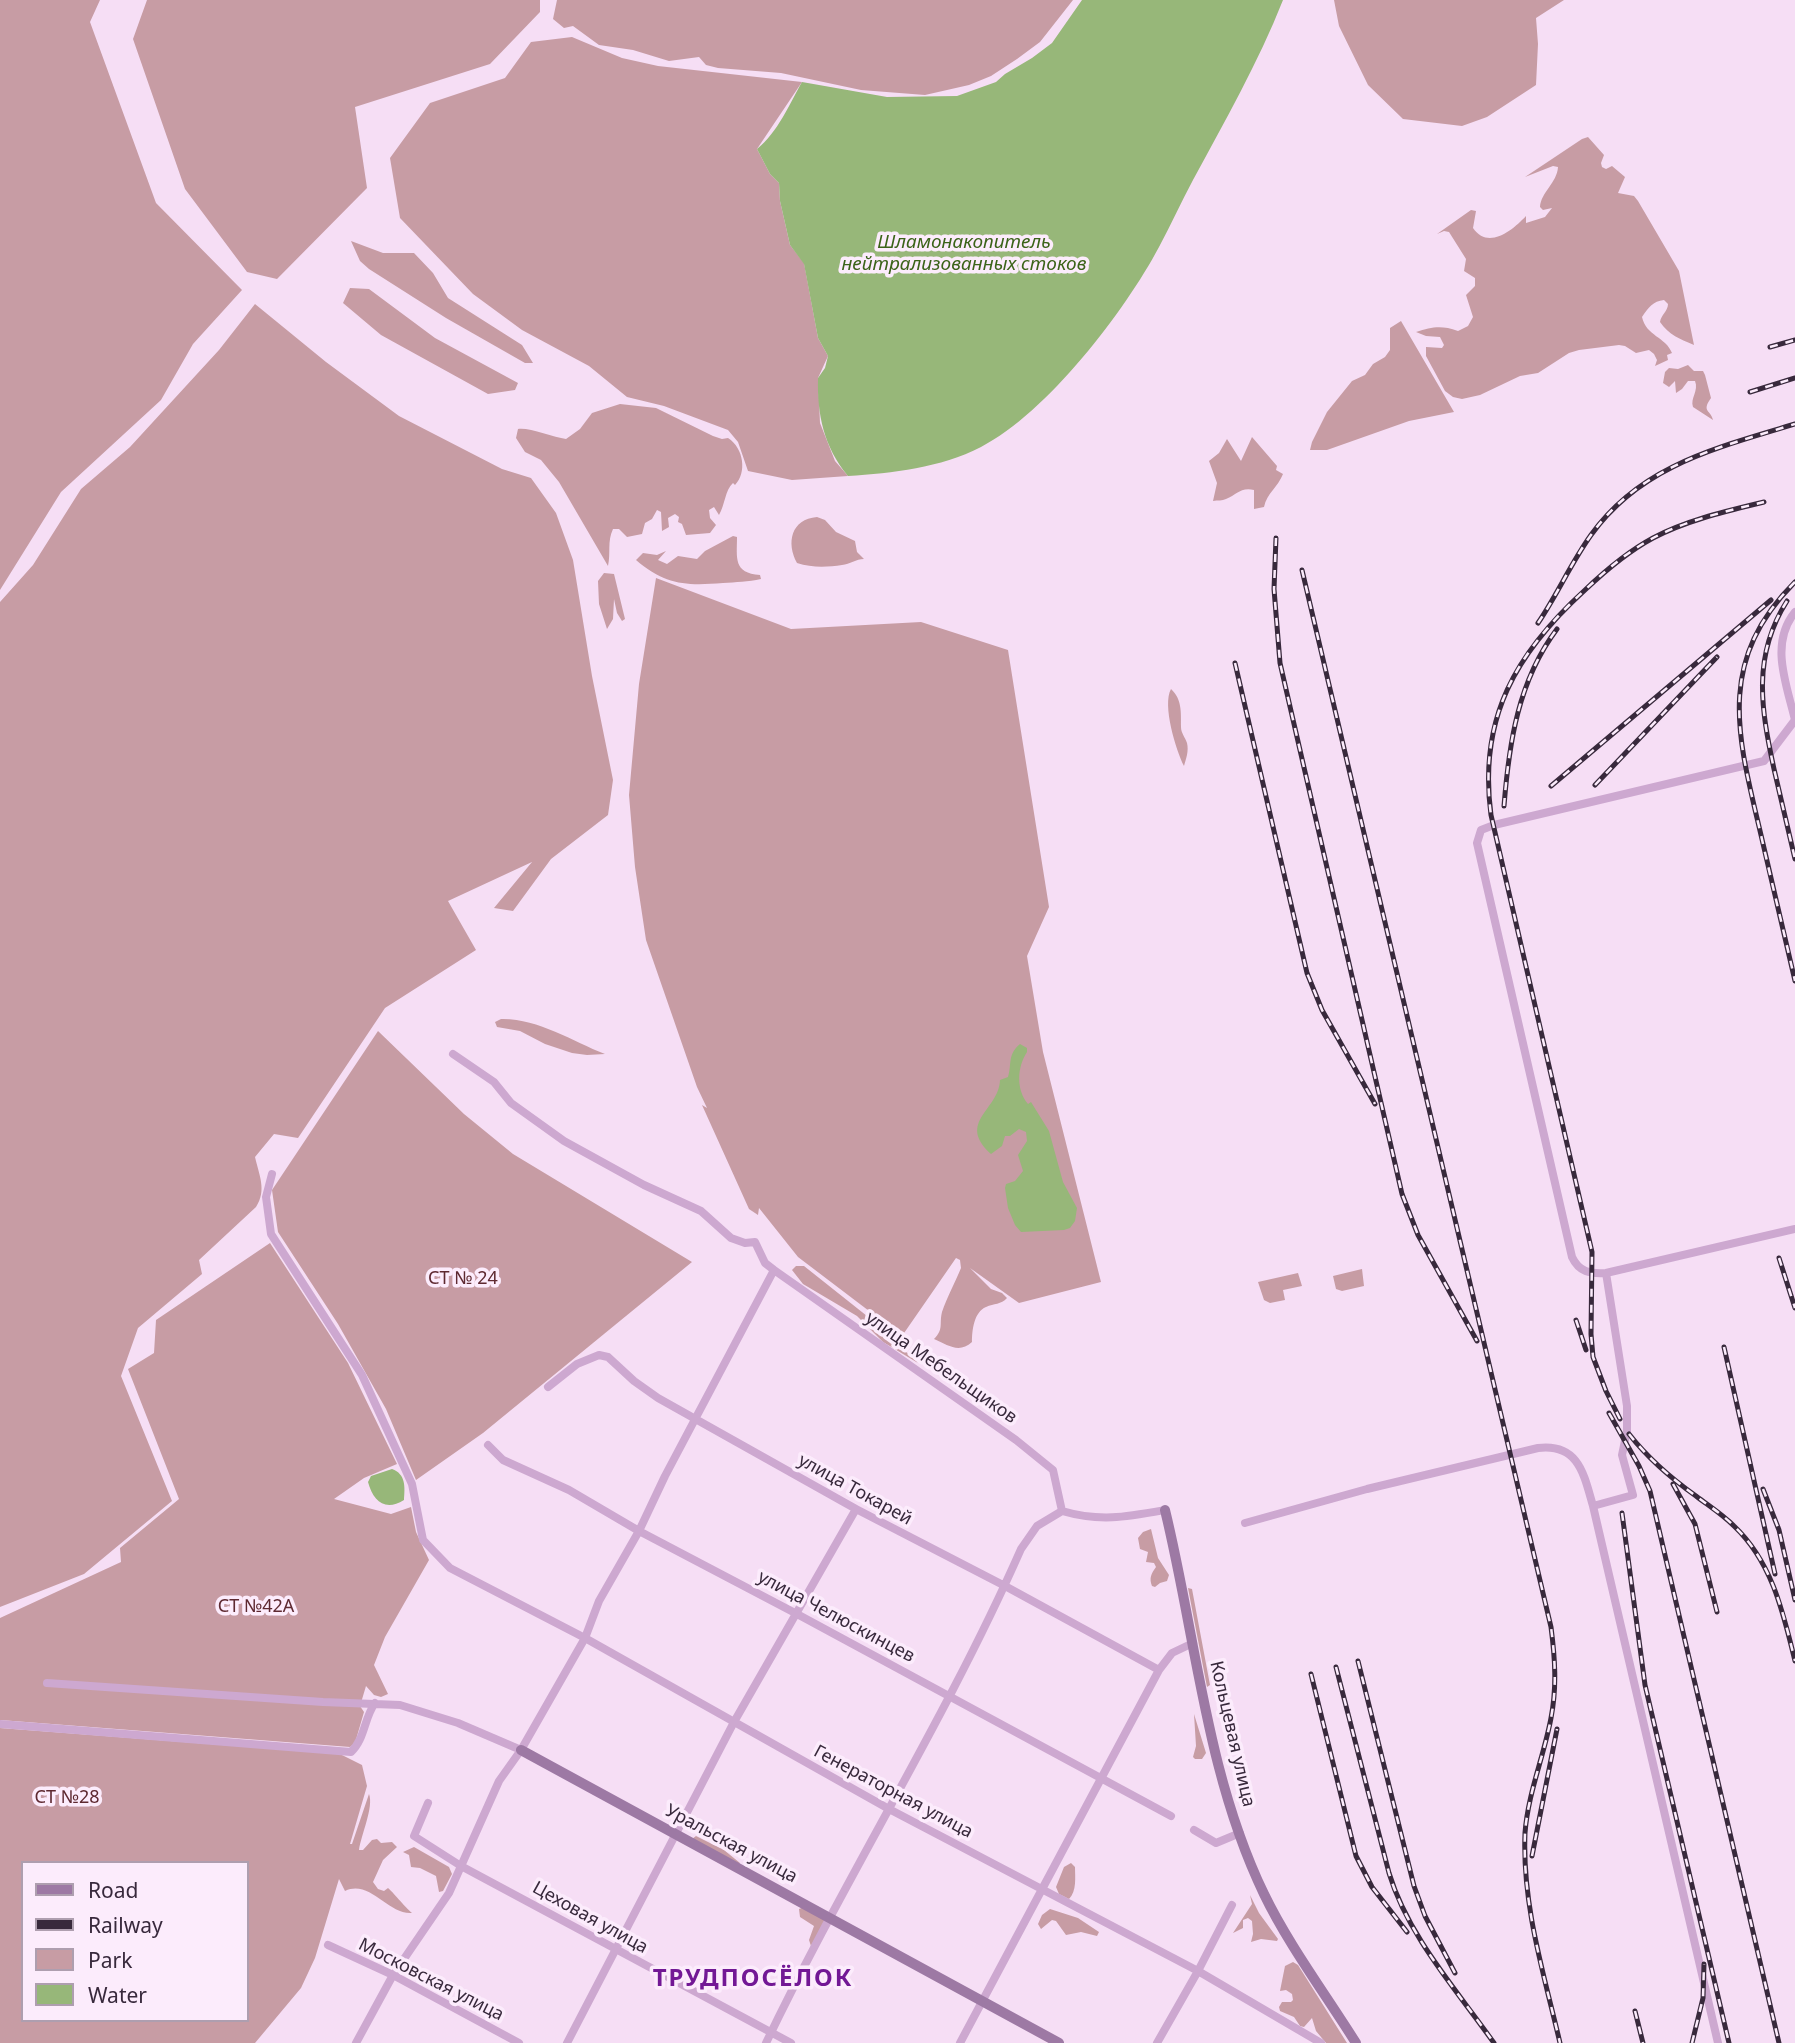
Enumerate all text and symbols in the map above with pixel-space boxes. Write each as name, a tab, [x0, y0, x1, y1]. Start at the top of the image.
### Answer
water label: Шламонакопитель нейтрализованных стоков	[841, 232, 1087, 276]
park label: СТ № 24	[428, 1268, 498, 1290]
street label: улица Мебельщиков	[861, 1307, 1021, 1429]
street label: улица Токарей	[794, 1450, 916, 1530]
street label: улица Челюскинцев	[754, 1567, 918, 1667]
park label: СТ №42А	[218, 1596, 294, 1618]
street label: Кольцевая улица	[1205, 1659, 1259, 1809]
street label: Генераторная улица	[810, 1741, 976, 1843]
park label: СТ №28	[34, 1787, 100, 1809]
street label: Уральская улица	[661, 1800, 801, 1888]
legend	[21, 1861, 248, 2022]
text: Road	[88, 1876, 138, 1904]
street label: Цеховая улица	[528, 1877, 652, 1959]
text: Railway	[88, 1911, 163, 1939]
street label: Московская улица	[355, 1934, 507, 2026]
text: Park	[88, 1946, 132, 1974]
district label: ТРУДПОСЁЛОК	[654, 1965, 852, 1993]
text: Water	[88, 1981, 147, 2009]

